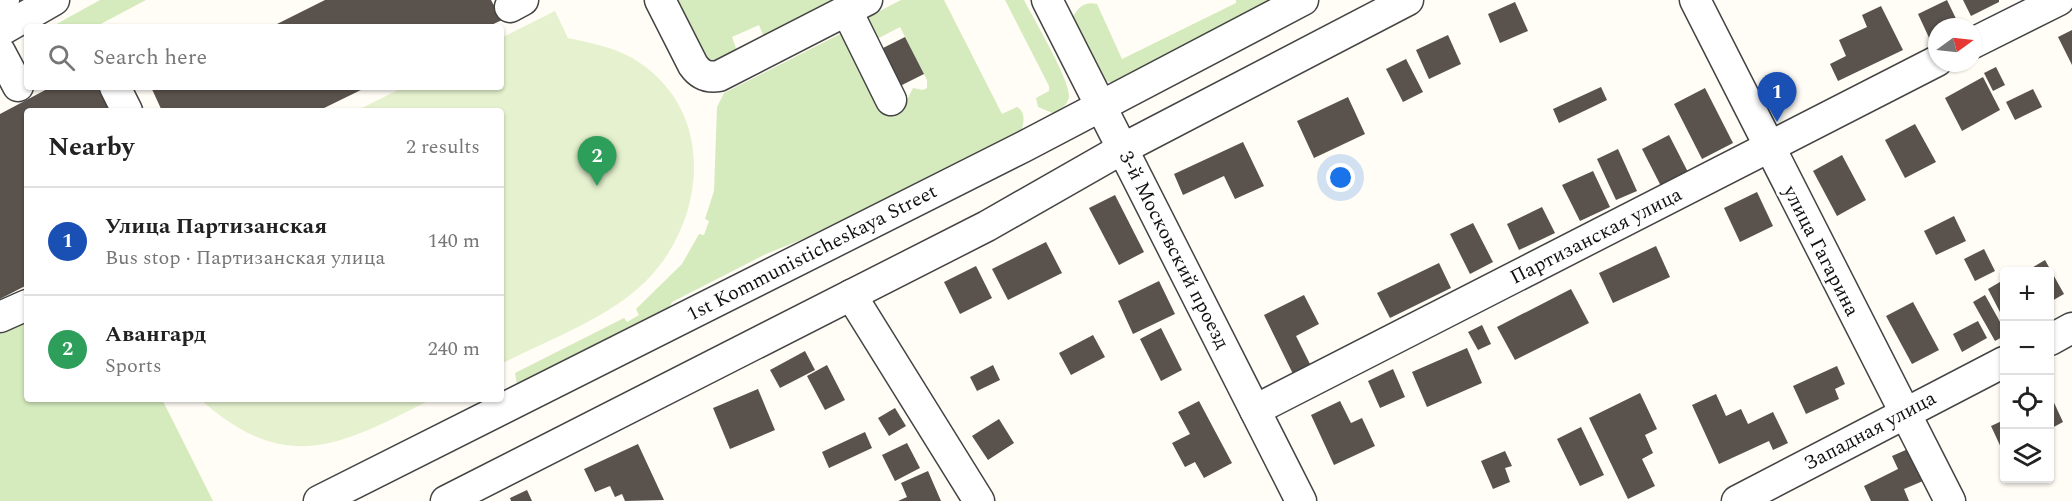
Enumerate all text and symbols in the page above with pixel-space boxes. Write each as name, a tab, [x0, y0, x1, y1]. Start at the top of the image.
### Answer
north arrow	[1928, 18, 1982, 72]
search box	[24, 24, 504, 90]
icon: search	[45, 41, 78, 74]
text: Search here	[93, 41, 207, 74]
pin: 1	[1758, 72, 1796, 122]
text: Nearby	[48, 127, 134, 167]
text: 2 results	[406, 132, 480, 162]
pin: 2	[578, 136, 616, 186]
street label: 3-й Московский проезд	[1111, 146, 1237, 354]
your location	[1326, 163, 1355, 192]
street label: 1st Kommunisticheskaya Street	[682, 177, 942, 329]
street label: улица Гагарина	[1775, 179, 1867, 322]
street label: Партизанская улица	[1505, 180, 1687, 292]
text: Улица Партизанская	[105, 210, 327, 243]
text: 1	[62, 226, 73, 256]
text: 140 m	[428, 226, 480, 256]
text: Bus stop · Партизанская улица	[105, 243, 385, 273]
map controls	[2000, 267, 2054, 483]
button: +	[2000, 267, 2054, 321]
text: Авангард	[105, 318, 206, 351]
button: −	[2000, 321, 2054, 375]
text: 2	[62, 334, 73, 364]
text: 240 m	[428, 334, 480, 364]
text: Sports	[105, 351, 162, 381]
button: locate	[2000, 375, 2054, 429]
street label: Западная улица	[1798, 383, 1942, 479]
button: layers	[2000, 429, 2054, 483]

